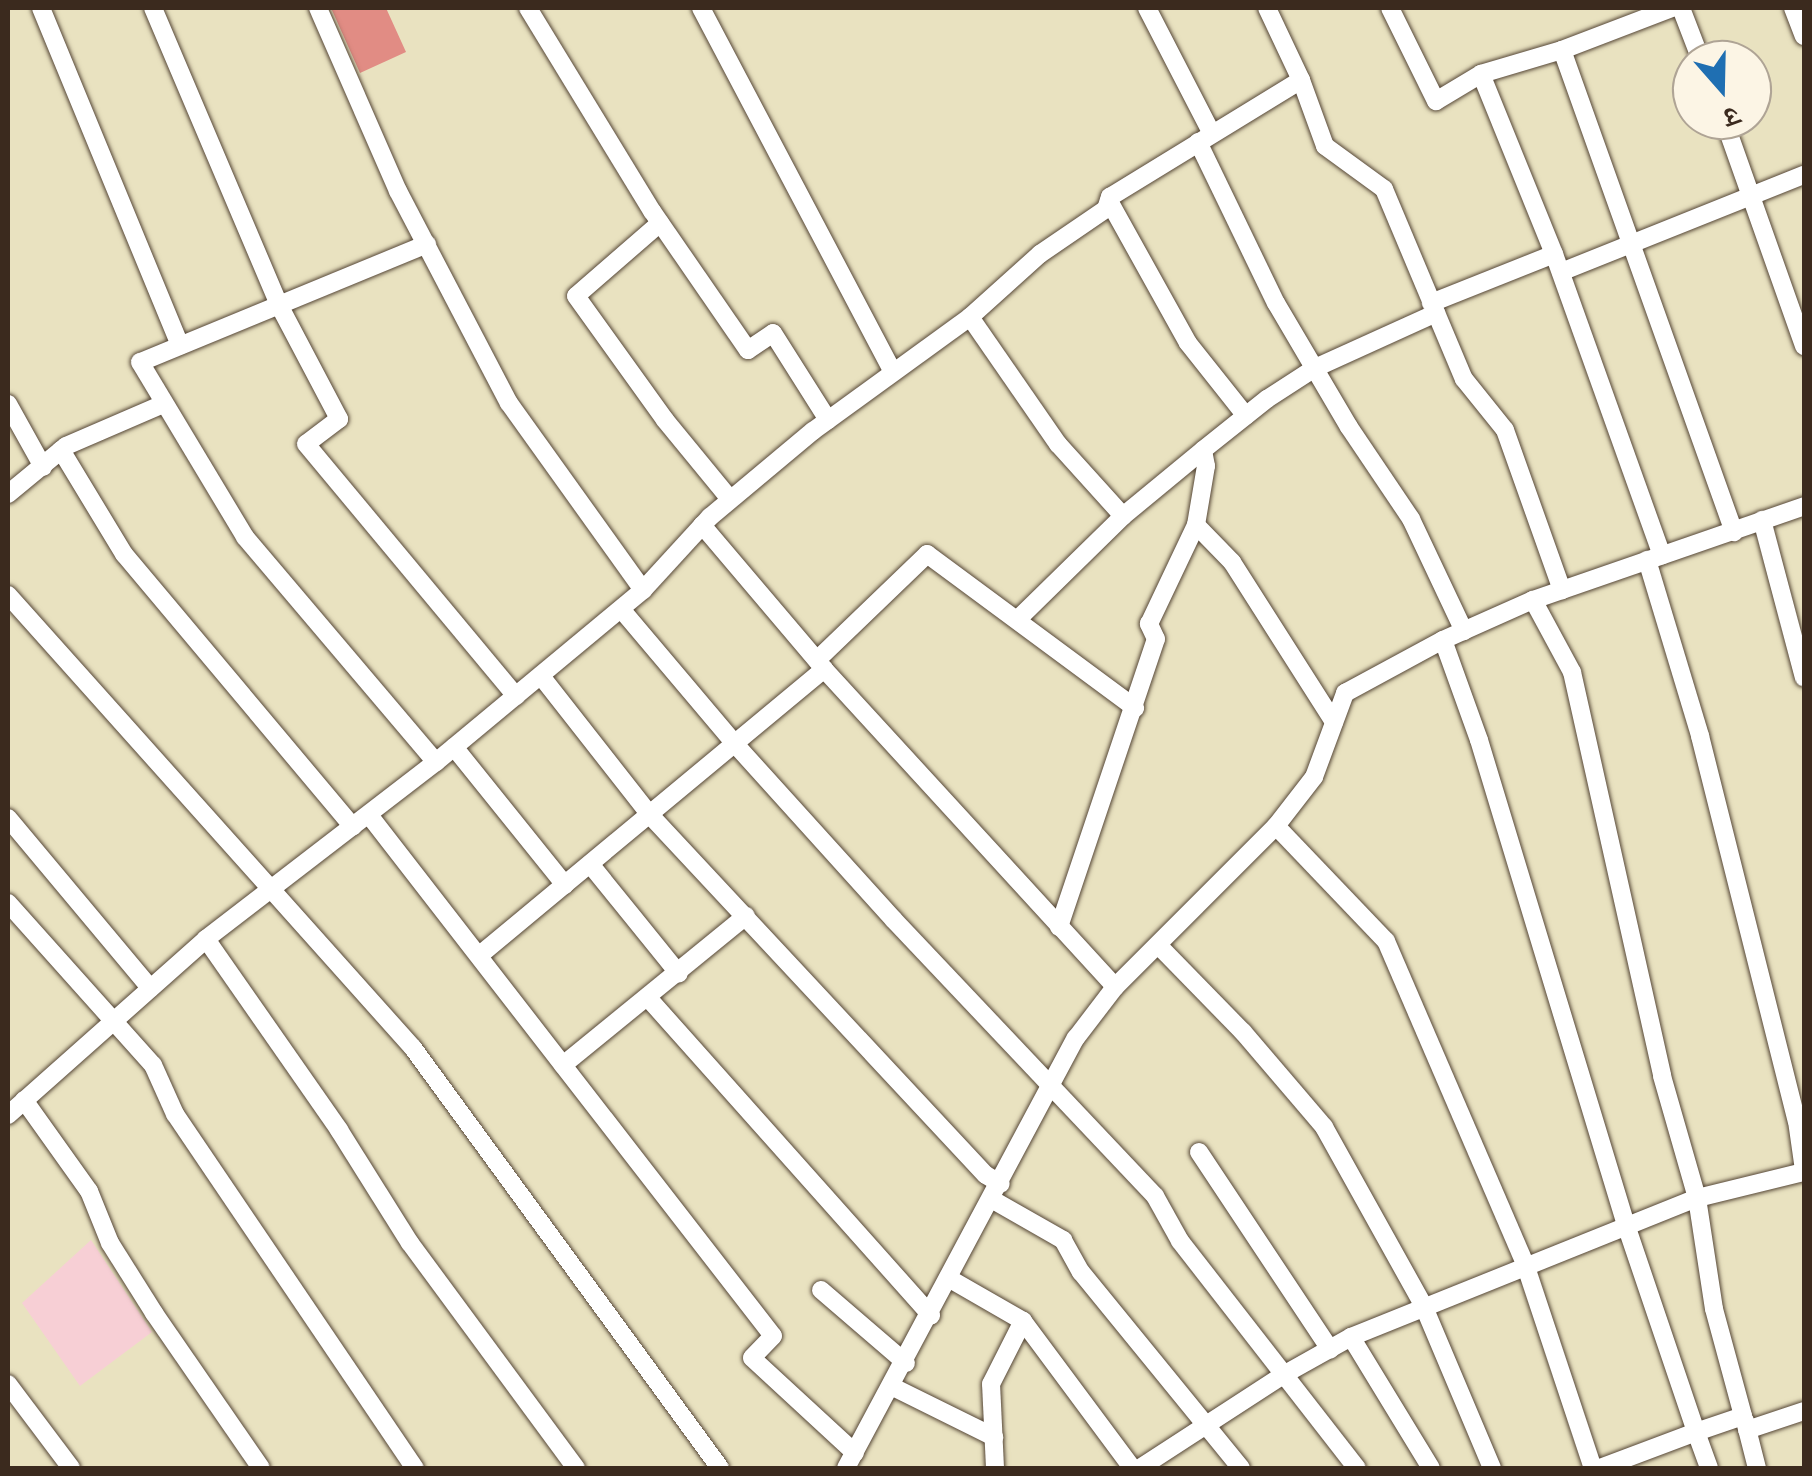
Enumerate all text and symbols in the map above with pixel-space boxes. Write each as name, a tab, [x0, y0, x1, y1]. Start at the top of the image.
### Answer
north arrow	[1672, 40, 1772, 140]
text: उ	[1719, 99, 1744, 135]

